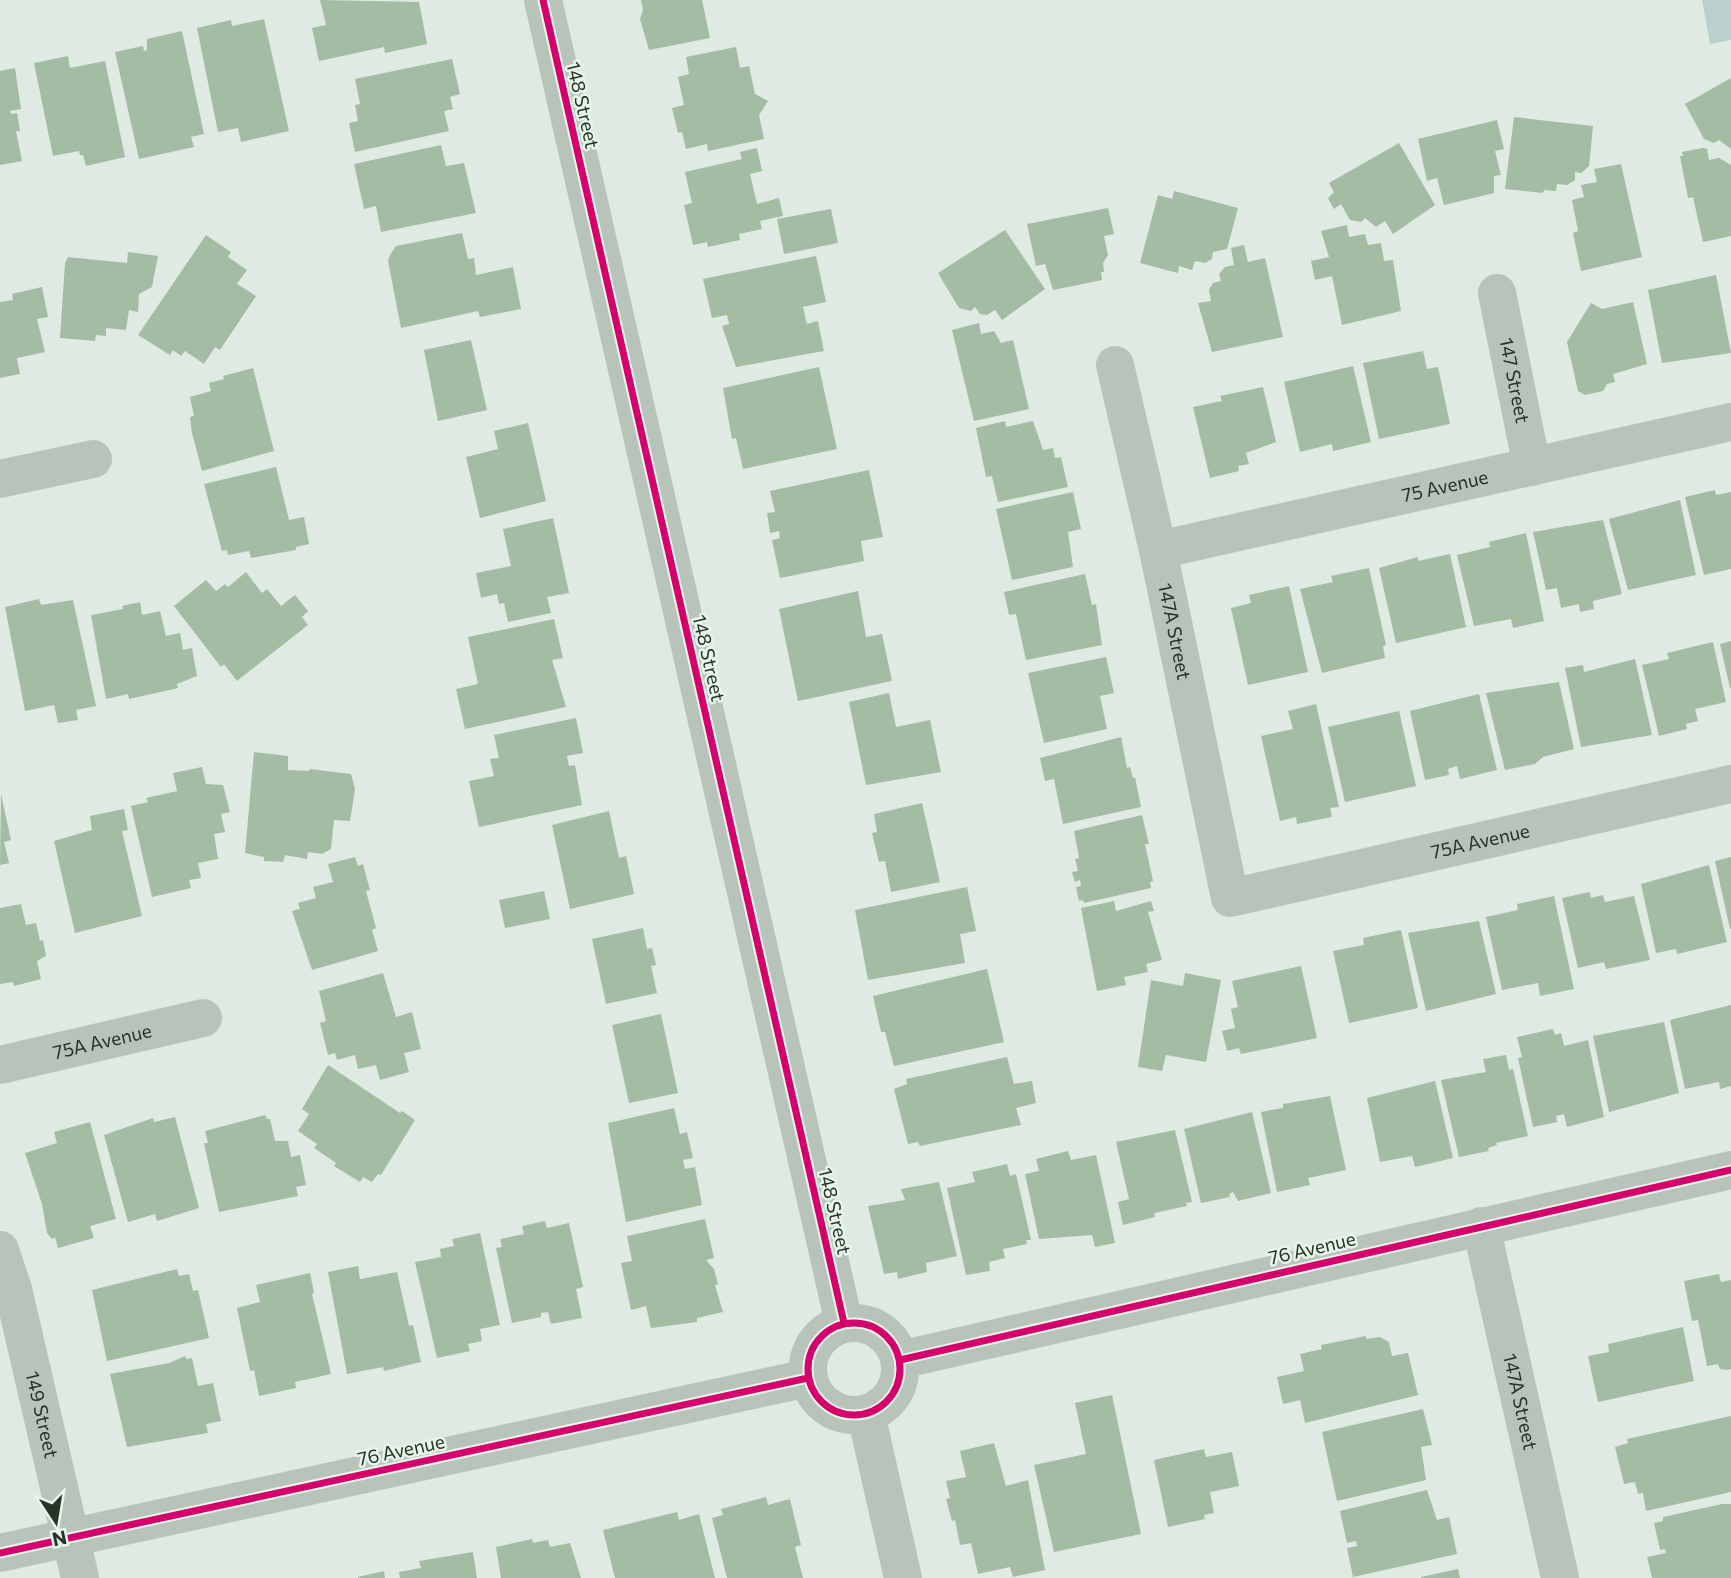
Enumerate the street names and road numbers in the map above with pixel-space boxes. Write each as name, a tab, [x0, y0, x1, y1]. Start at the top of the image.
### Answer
street label: 148 Street	[562, 59, 605, 151]
street label: 147 Street	[1495, 335, 1535, 425]
street label: 75 Avenue	[1399, 465, 1490, 506]
street label: 147A Street	[1154, 581, 1197, 682]
street label: 148 Street	[688, 612, 731, 704]
street label: 75A Avenue	[1429, 818, 1532, 863]
street label: 75A Avenue	[51, 1018, 154, 1063]
street label: 148 Street	[814, 1165, 857, 1257]
street label: 76 Avenue	[1266, 1226, 1358, 1269]
street label: 147A Street	[1499, 1351, 1543, 1452]
street label: 149 Street	[21, 1369, 64, 1460]
street label: 76 Avenue	[355, 1429, 447, 1470]

